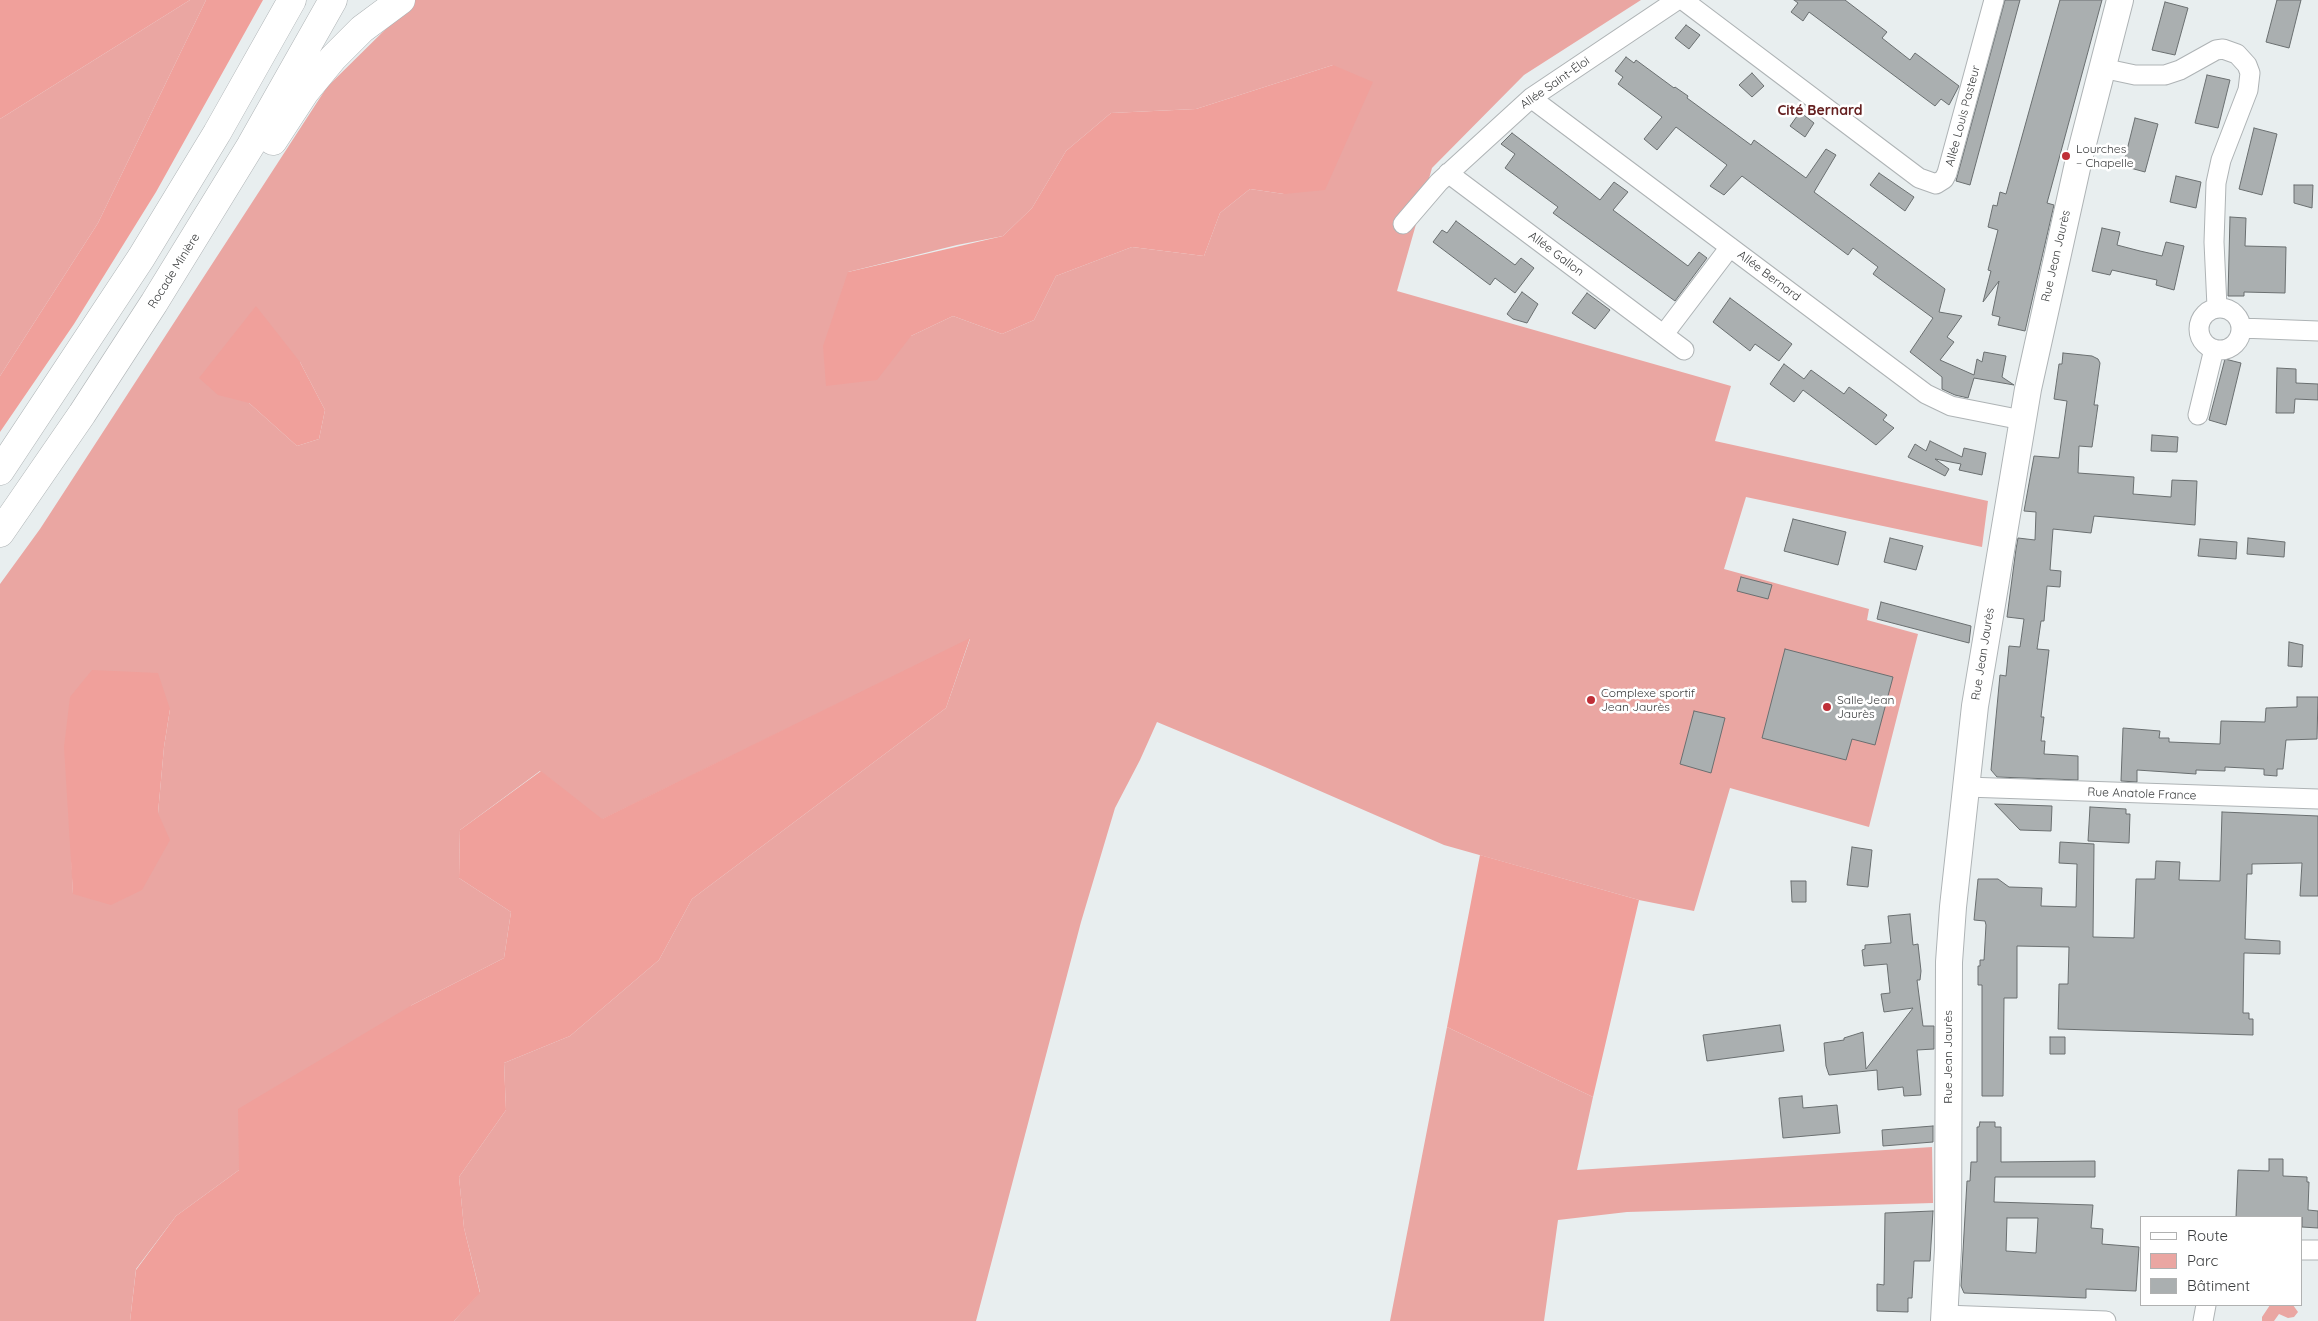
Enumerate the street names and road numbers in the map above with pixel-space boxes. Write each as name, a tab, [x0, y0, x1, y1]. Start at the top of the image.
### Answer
street label: Allée Saint-Éloi	[1517, 54, 1593, 112]
street label: Allée Louis Pasteur	[1943, 64, 1983, 168]
street label: Rue Jean Jaurès	[2038, 209, 2074, 303]
street label: Allée Gallon	[1526, 229, 1586, 279]
street label: Rocade Minière	[145, 231, 203, 311]
street label: Allée Bernard	[1735, 248, 1803, 304]
street label: Rue Jean Jaurès	[1969, 607, 1997, 701]
street label: Rue Anatole France	[2087, 785, 2197, 803]
street label: Rue Jean Jaurès	[1941, 1010, 1955, 1104]

